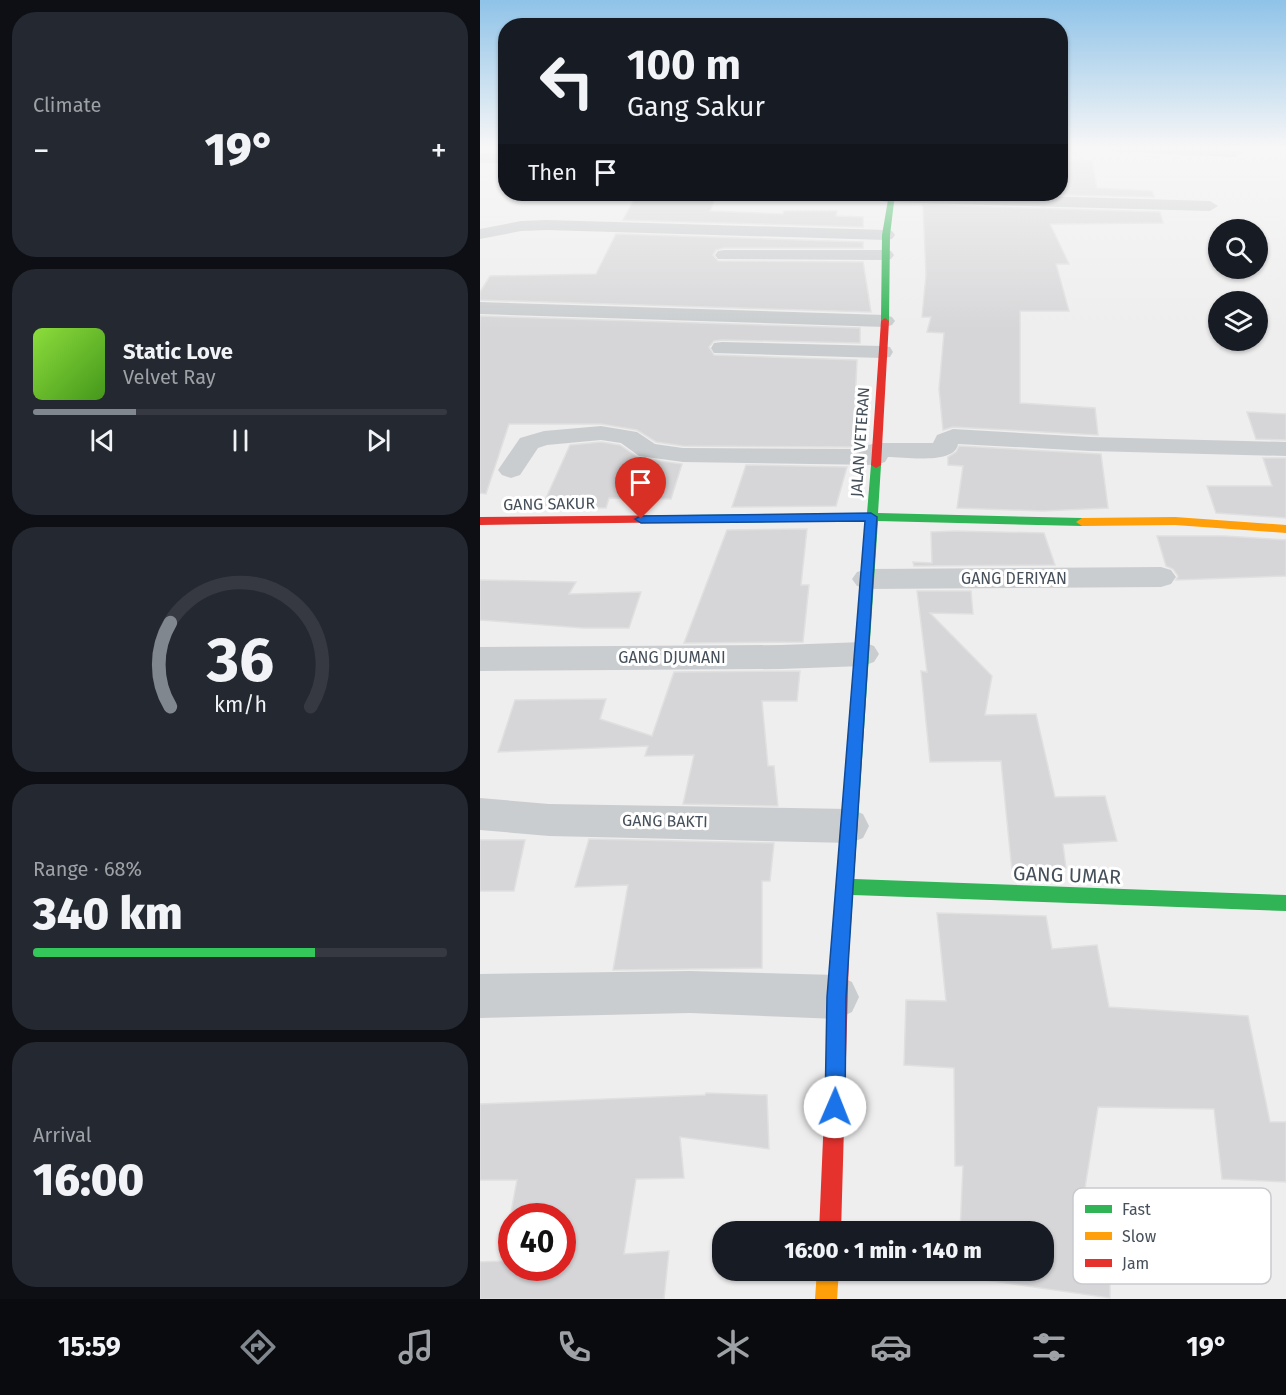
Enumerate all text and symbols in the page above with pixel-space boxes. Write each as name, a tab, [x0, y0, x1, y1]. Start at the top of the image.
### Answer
text: 100 m	[627, 40, 741, 90]
icon: left	[528, 42, 606, 120]
text: Gang Sakur	[627, 91, 765, 123]
text: Climate	[33, 93, 101, 117]
text: 19°	[205, 123, 275, 177]
text: −	[33, 131, 50, 171]
text: +	[431, 131, 447, 171]
icon: arrive	[589, 156, 622, 189]
text: Then	[528, 159, 577, 186]
map controls	[1208, 219, 1268, 351]
button: search	[1208, 219, 1268, 279]
button: layers	[1208, 291, 1268, 351]
text: Static Love	[123, 338, 233, 365]
text: Velvet Ray	[123, 365, 216, 389]
street label: JALAN VETERAN	[847, 386, 873, 498]
icon: previous	[86, 424, 119, 457]
icon: pause	[224, 424, 257, 457]
icon: next	[362, 424, 395, 457]
pin	[615, 457, 666, 519]
icon: arrive	[624, 466, 657, 499]
street label: GANG SAKUR	[503, 494, 595, 514]
street label: GANG DERIYAN	[961, 569, 1067, 588]
text: 36	[205, 623, 274, 698]
street label: GANG DJUMANI	[618, 648, 726, 667]
text: km/h	[213, 692, 267, 718]
street label: GANG BAKTI	[622, 811, 708, 831]
text: Range · 68%	[33, 857, 142, 881]
street label: GANG UMAR	[1013, 861, 1121, 889]
text: 340 km	[33, 887, 183, 941]
position arrow	[803, 1075, 867, 1139]
text: Arrival	[33, 1123, 92, 1147]
text: 16:00	[33, 1153, 144, 1207]
legend	[1073, 1188, 1271, 1284]
text: Fast	[1122, 1200, 1151, 1219]
speed limit sign: 40	[498, 1203, 576, 1281]
text: Slow	[1122, 1227, 1157, 1246]
text: 16:00 · 1 min · 140 m	[784, 1237, 982, 1264]
text: Jam	[1122, 1254, 1149, 1273]
icon: directions	[237, 1326, 279, 1368]
icon: music	[395, 1326, 437, 1368]
icon: phone	[553, 1326, 595, 1368]
icon: climate	[712, 1326, 754, 1368]
icon: car	[870, 1326, 912, 1368]
icon: filters	[1028, 1326, 1070, 1368]
text: 15:59	[58, 1331, 121, 1363]
text: 19°	[1186, 1331, 1228, 1363]

